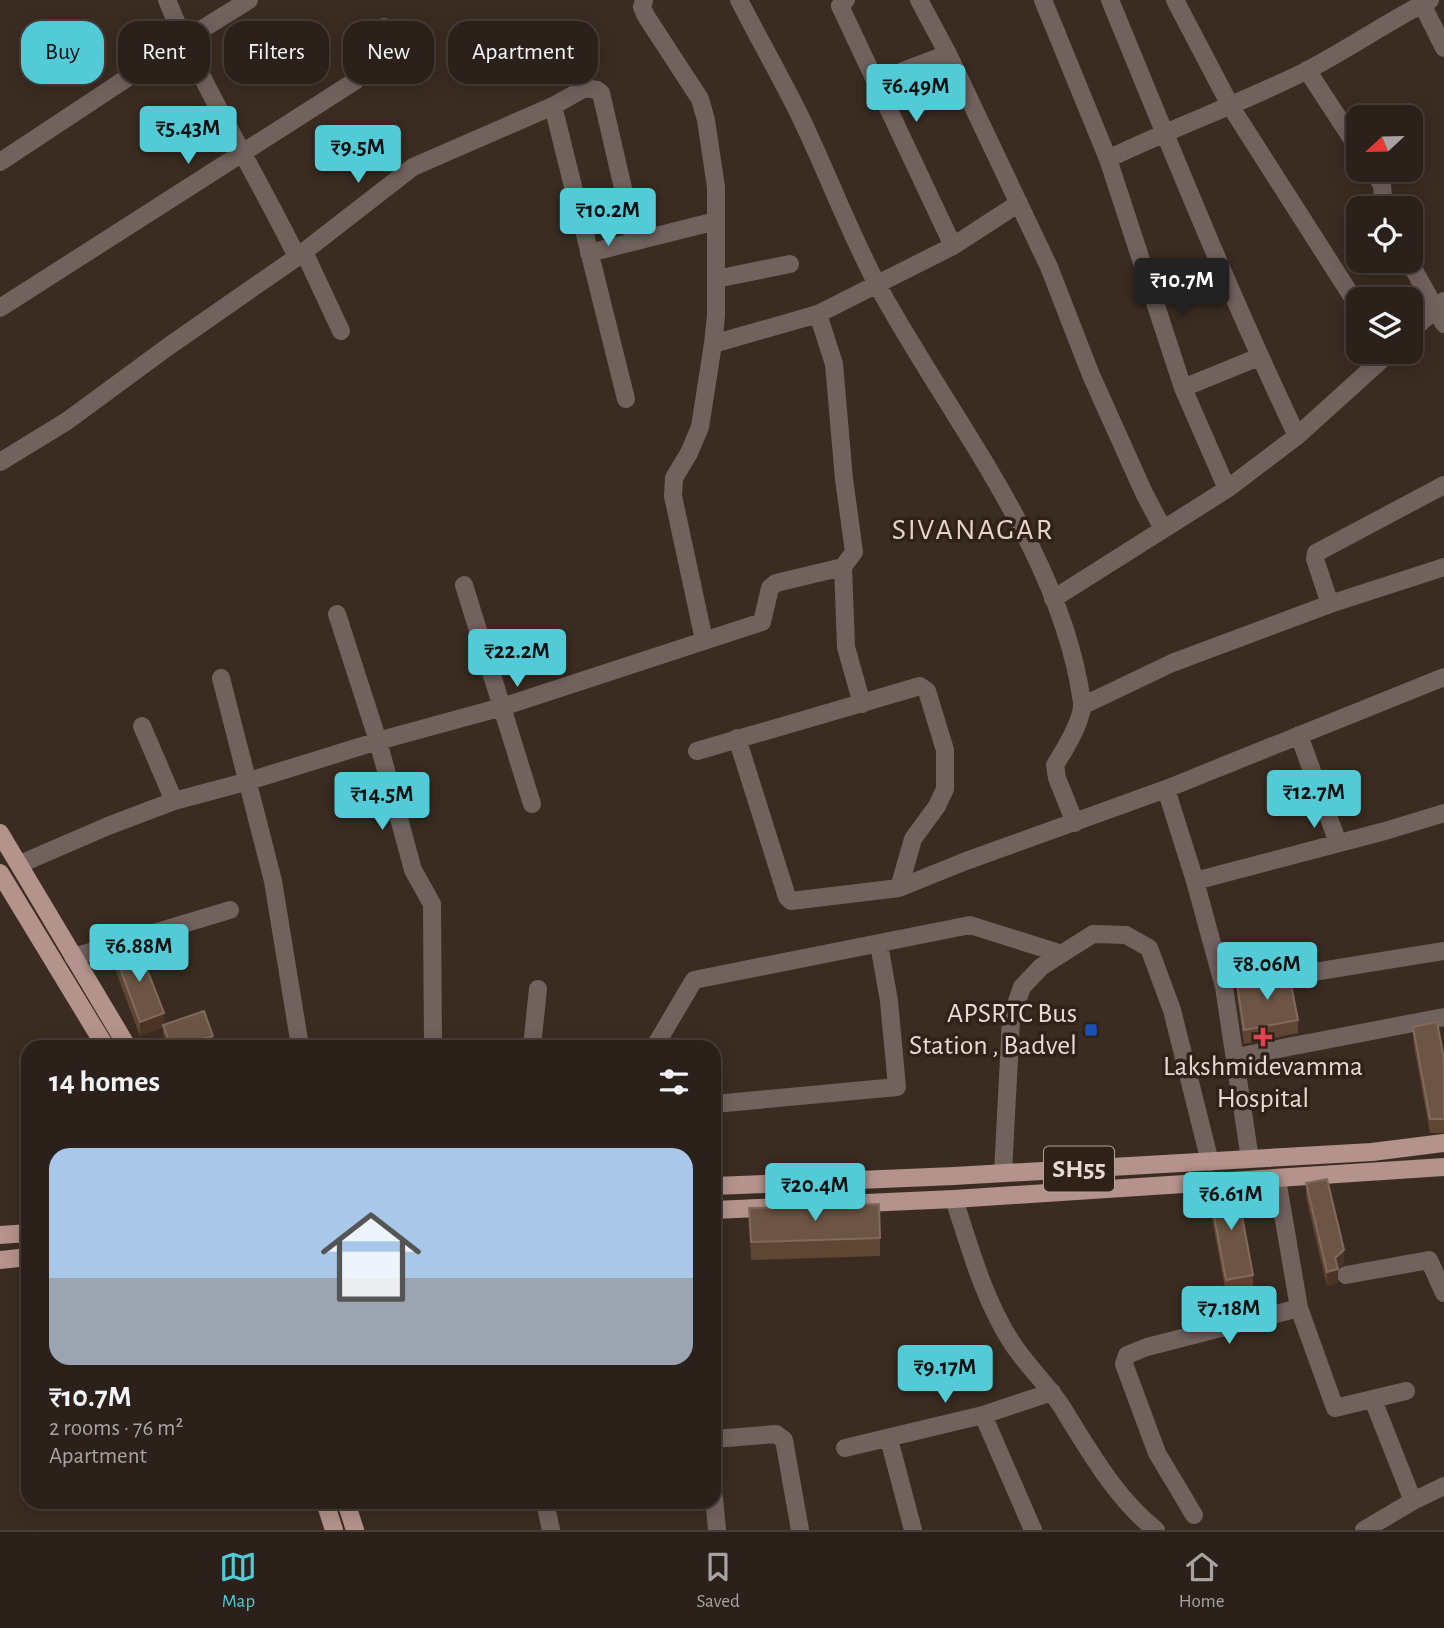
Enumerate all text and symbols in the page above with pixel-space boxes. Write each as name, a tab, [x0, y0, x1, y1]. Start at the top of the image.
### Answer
chip: Buy	[21, 21, 104, 84]
chip: Rent	[118, 21, 210, 84]
chip: Filters	[224, 21, 329, 84]
chip: New	[343, 21, 434, 84]
chip: Apartment	[448, 21, 598, 84]
pin: ₹6.49M	[859, 64, 973, 124]
text: ₹6.49M	[882, 75, 950, 98]
north arrow	[1346, 105, 1423, 182]
map controls	[1346, 105, 1423, 364]
pin: ₹5.43M	[131, 106, 245, 166]
text: ₹5.43M	[156, 117, 220, 140]
pin: ₹9.5M	[309, 125, 407, 185]
text: ₹9.5M	[331, 136, 385, 159]
pin: ₹10.2M	[551, 188, 665, 248]
button: locate	[1346, 196, 1423, 273]
text: ₹10.2M	[576, 199, 640, 222]
pin: ₹10.7M	[1125, 258, 1239, 318]
text: ₹10.7M	[1150, 269, 1214, 292]
button: layers	[1346, 287, 1423, 364]
district label: SIVANAGAR	[892, 515, 1054, 545]
pin: ₹22.2M	[460, 630, 574, 689]
text: ₹22.2M	[484, 640, 550, 663]
pin: ₹12.7M	[1257, 770, 1371, 830]
pin: ₹14.5M	[325, 772, 439, 832]
text: ₹12.7M	[1283, 781, 1345, 804]
text: ₹14.5M	[350, 783, 414, 806]
pin: ₹6.88M	[82, 925, 196, 984]
text: ₹6.88M	[105, 935, 173, 958]
pin: ₹8.06M	[1210, 942, 1324, 1002]
text: ₹8.06M	[1233, 953, 1301, 976]
place label: APSRTC Bus Station , Badvel	[909, 1000, 1077, 1060]
marker: APSRTC Bus Station , Badvel	[1083, 1022, 1099, 1038]
marker: Lakshmidevamma Hospital	[1253, 1027, 1273, 1047]
place label: Lakshmidevamma Hospital	[1163, 1053, 1363, 1113]
icon: filters	[655, 1063, 693, 1101]
text: 14 homes	[49, 1067, 160, 1097]
road number: SH55	[1044, 1146, 1114, 1192]
pin: ₹20.4M	[758, 1164, 872, 1223]
pin: ₹6.61M	[1174, 1172, 1288, 1232]
text: ₹20.4M	[781, 1174, 849, 1197]
text: ₹6.61M	[1199, 1183, 1263, 1206]
icon: home	[308, 1194, 434, 1320]
pin: ₹7.18M	[1172, 1286, 1286, 1346]
text: ₹7.18M	[1198, 1297, 1260, 1320]
pin: ₹9.17M	[888, 1346, 1002, 1405]
text: ₹9.17M	[914, 1356, 976, 1379]
text: ₹10.7M	[49, 1382, 132, 1412]
text: 2 rooms · 76 m²	[49, 1417, 183, 1440]
text: Apartment	[49, 1445, 147, 1468]
tab: Map	[219, 1548, 257, 1613]
tab: Saved	[696, 1548, 740, 1613]
tab: Home	[1179, 1548, 1225, 1613]

